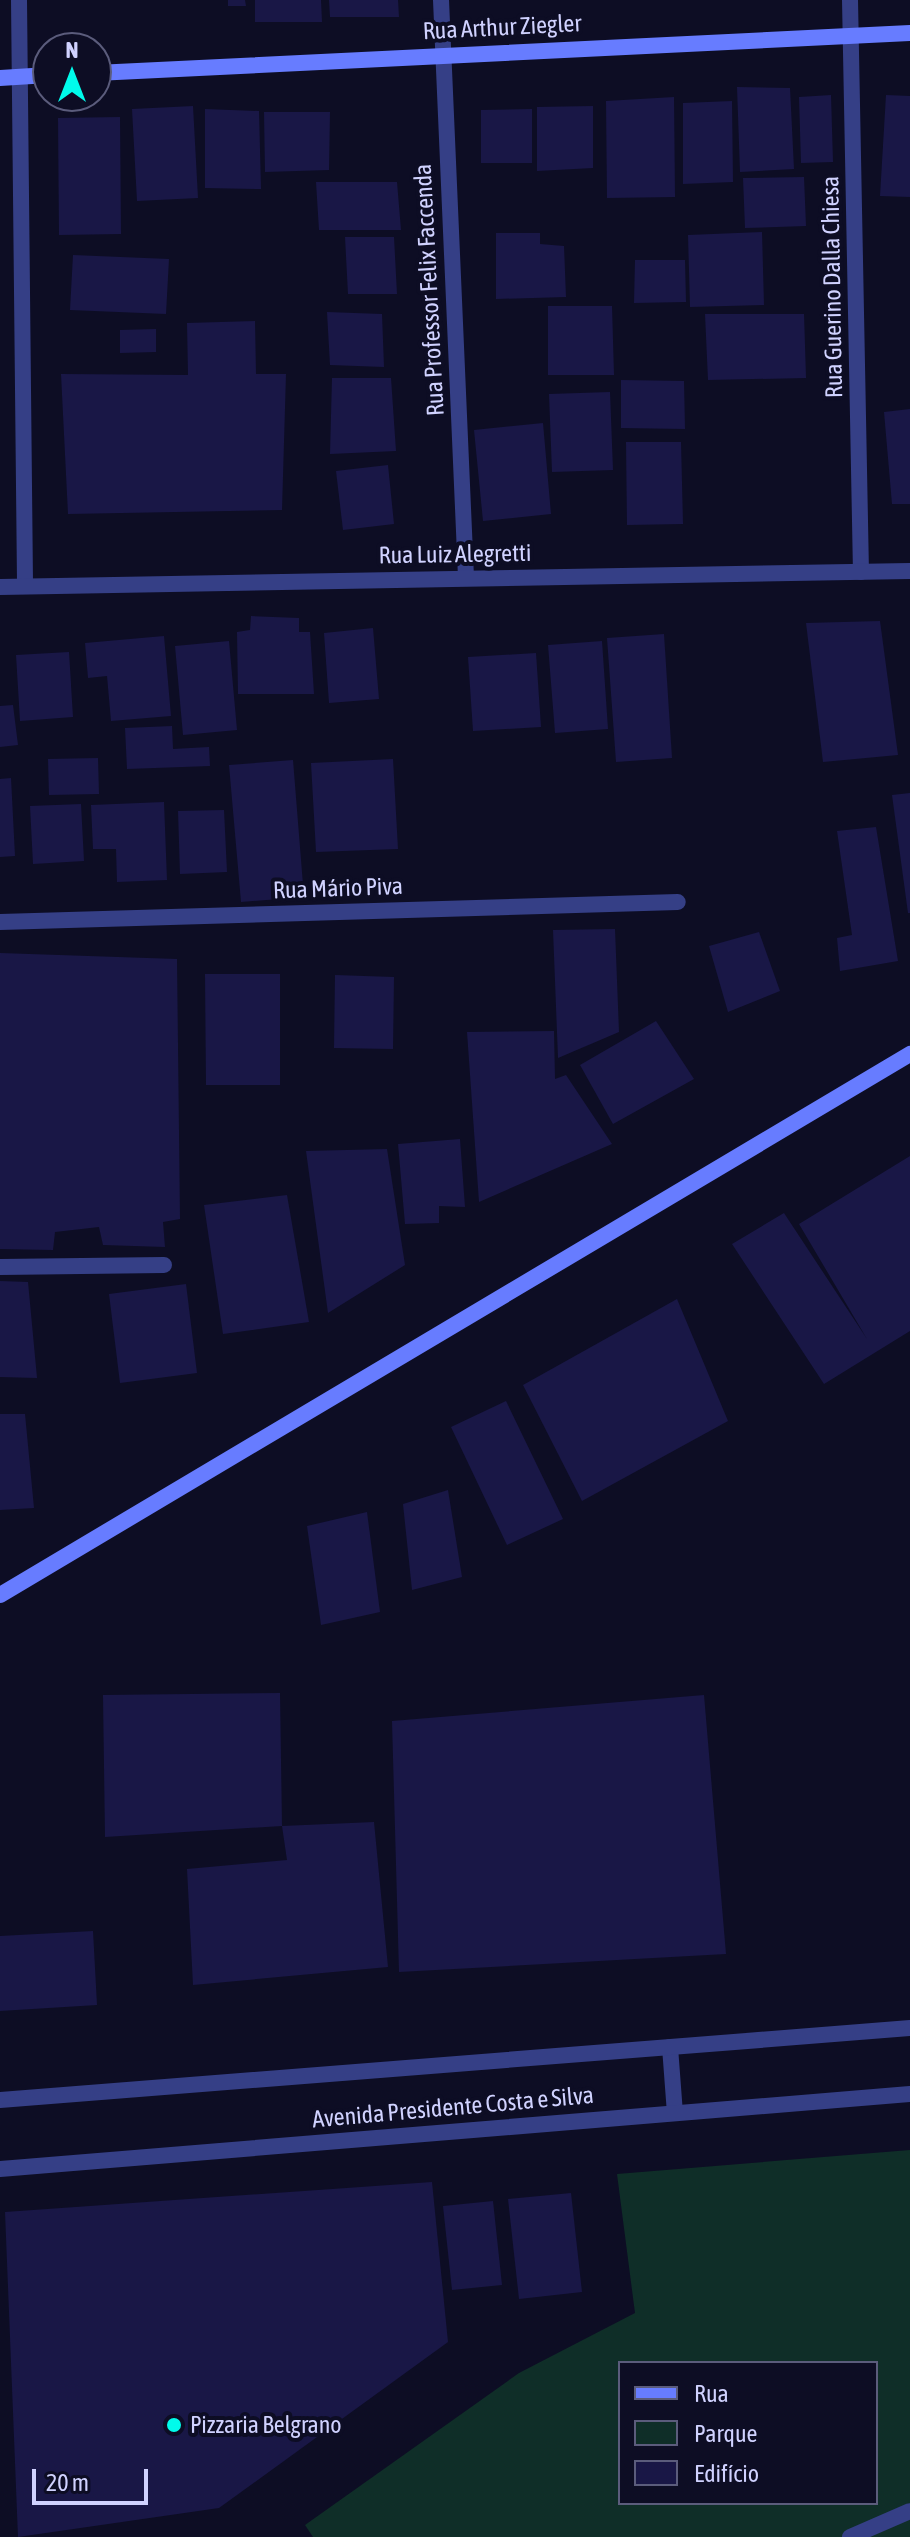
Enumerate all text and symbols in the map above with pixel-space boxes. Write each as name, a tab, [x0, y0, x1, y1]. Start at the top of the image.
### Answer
street label: Rua Arthur Ziegler	[422, 8, 582, 46]
north arrow	[32, 32, 112, 112]
text: N	[66, 37, 78, 63]
street label: Rua Professor Felix Faccenda	[408, 163, 450, 417]
street label: Rua Guerino Dalla Chiesa	[816, 176, 848, 398]
street label: Rua Luiz Alegretti	[378, 538, 532, 570]
street label: Rua Mário Piva	[273, 871, 403, 905]
street label: Avenida Presidente Costa e Silva	[311, 2080, 595, 2134]
legend	[618, 2361, 878, 2505]
text: Rua	[694, 2380, 729, 2407]
place label: Pizzaria Belgrano	[190, 2411, 342, 2439]
marker: Pizzaria Belgrano	[165, 2416, 183, 2434]
text: Parque	[694, 2420, 757, 2447]
scale bar	[36, 2453, 152, 2503]
text: Edifício	[694, 2460, 759, 2487]
text: 20 m	[46, 2469, 89, 2496]

